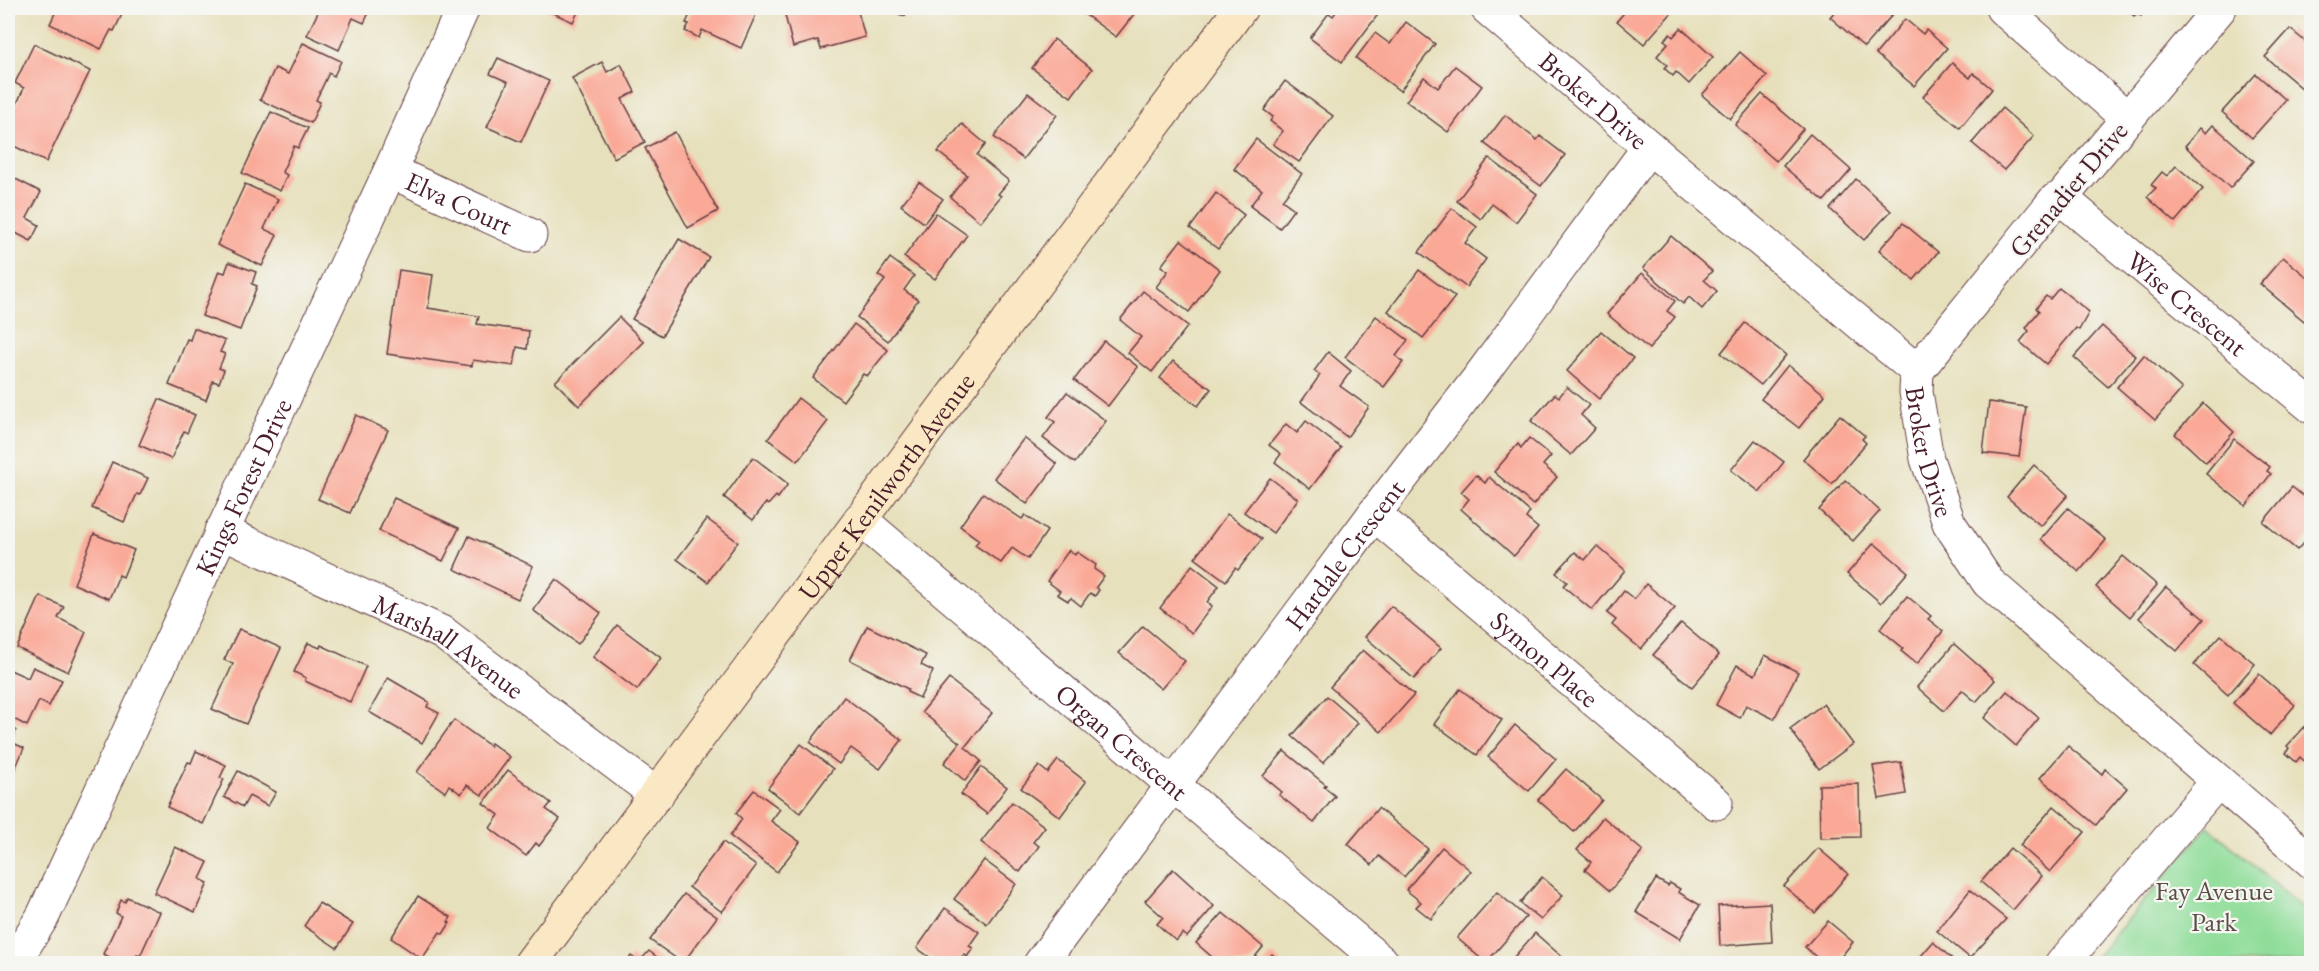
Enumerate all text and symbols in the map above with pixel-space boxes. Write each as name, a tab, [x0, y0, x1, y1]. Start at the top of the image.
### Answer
street label: Broker Drive	[1532, 43, 1656, 156]
street label: Grenadier Drive	[2001, 114, 2135, 264]
street label: Elva Court	[400, 163, 519, 242]
street label: Wise Crescent	[2119, 243, 2255, 364]
street label: Upper Kenilworth Avenue	[790, 365, 982, 606]
street label: Broker Drive	[1898, 384, 1963, 521]
street label: Kings Forest Drive	[187, 393, 299, 581]
street label: Hardale Crescent	[1276, 472, 1412, 637]
street label: Marshall Avenue	[368, 586, 532, 706]
street label: Symon Place	[1484, 603, 1607, 714]
street label: Organ Crescent	[1049, 676, 1196, 808]
park label: Fay Avenue Park	[2155, 873, 2273, 939]

